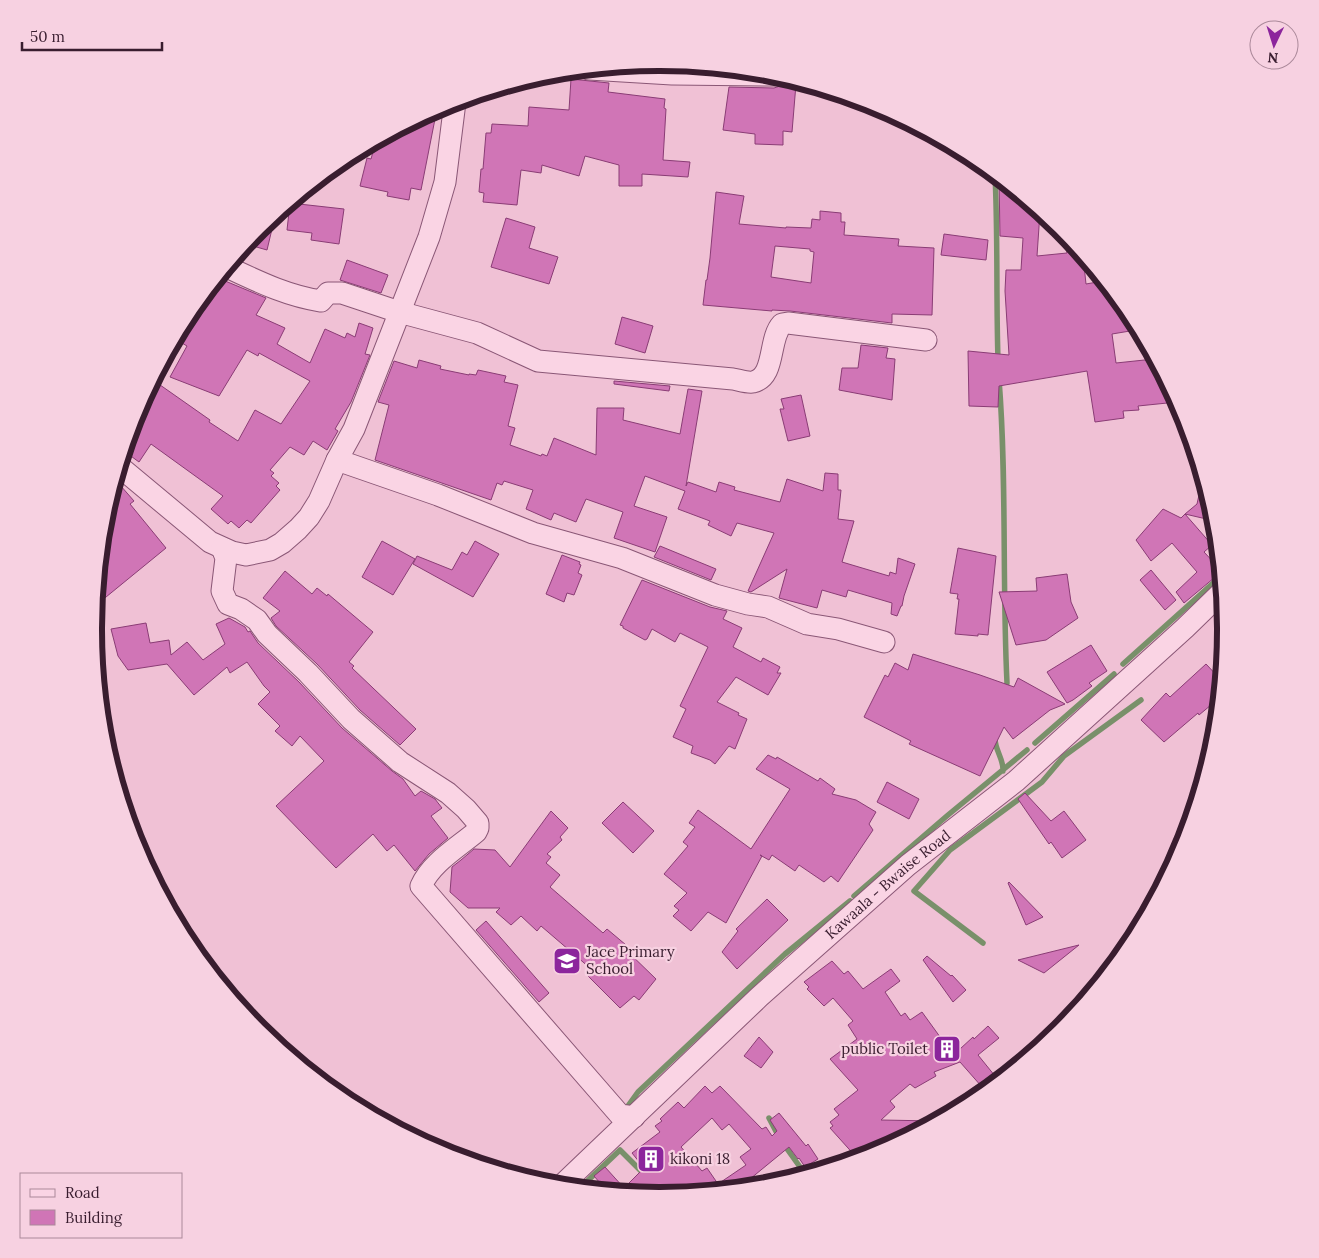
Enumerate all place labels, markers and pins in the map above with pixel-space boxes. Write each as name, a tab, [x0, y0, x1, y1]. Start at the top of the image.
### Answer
place label: Jace Primary School	[585, 942, 675, 978]
school or university icon: Jace Primary School	[552, 946, 582, 976]
building icon: public Toilet	[932, 1034, 962, 1064]
place label: public Toilet	[841, 1039, 928, 1058]
building icon: kikoni 18	[636, 1144, 666, 1174]
place label: kikoni 18	[670, 1149, 730, 1168]

